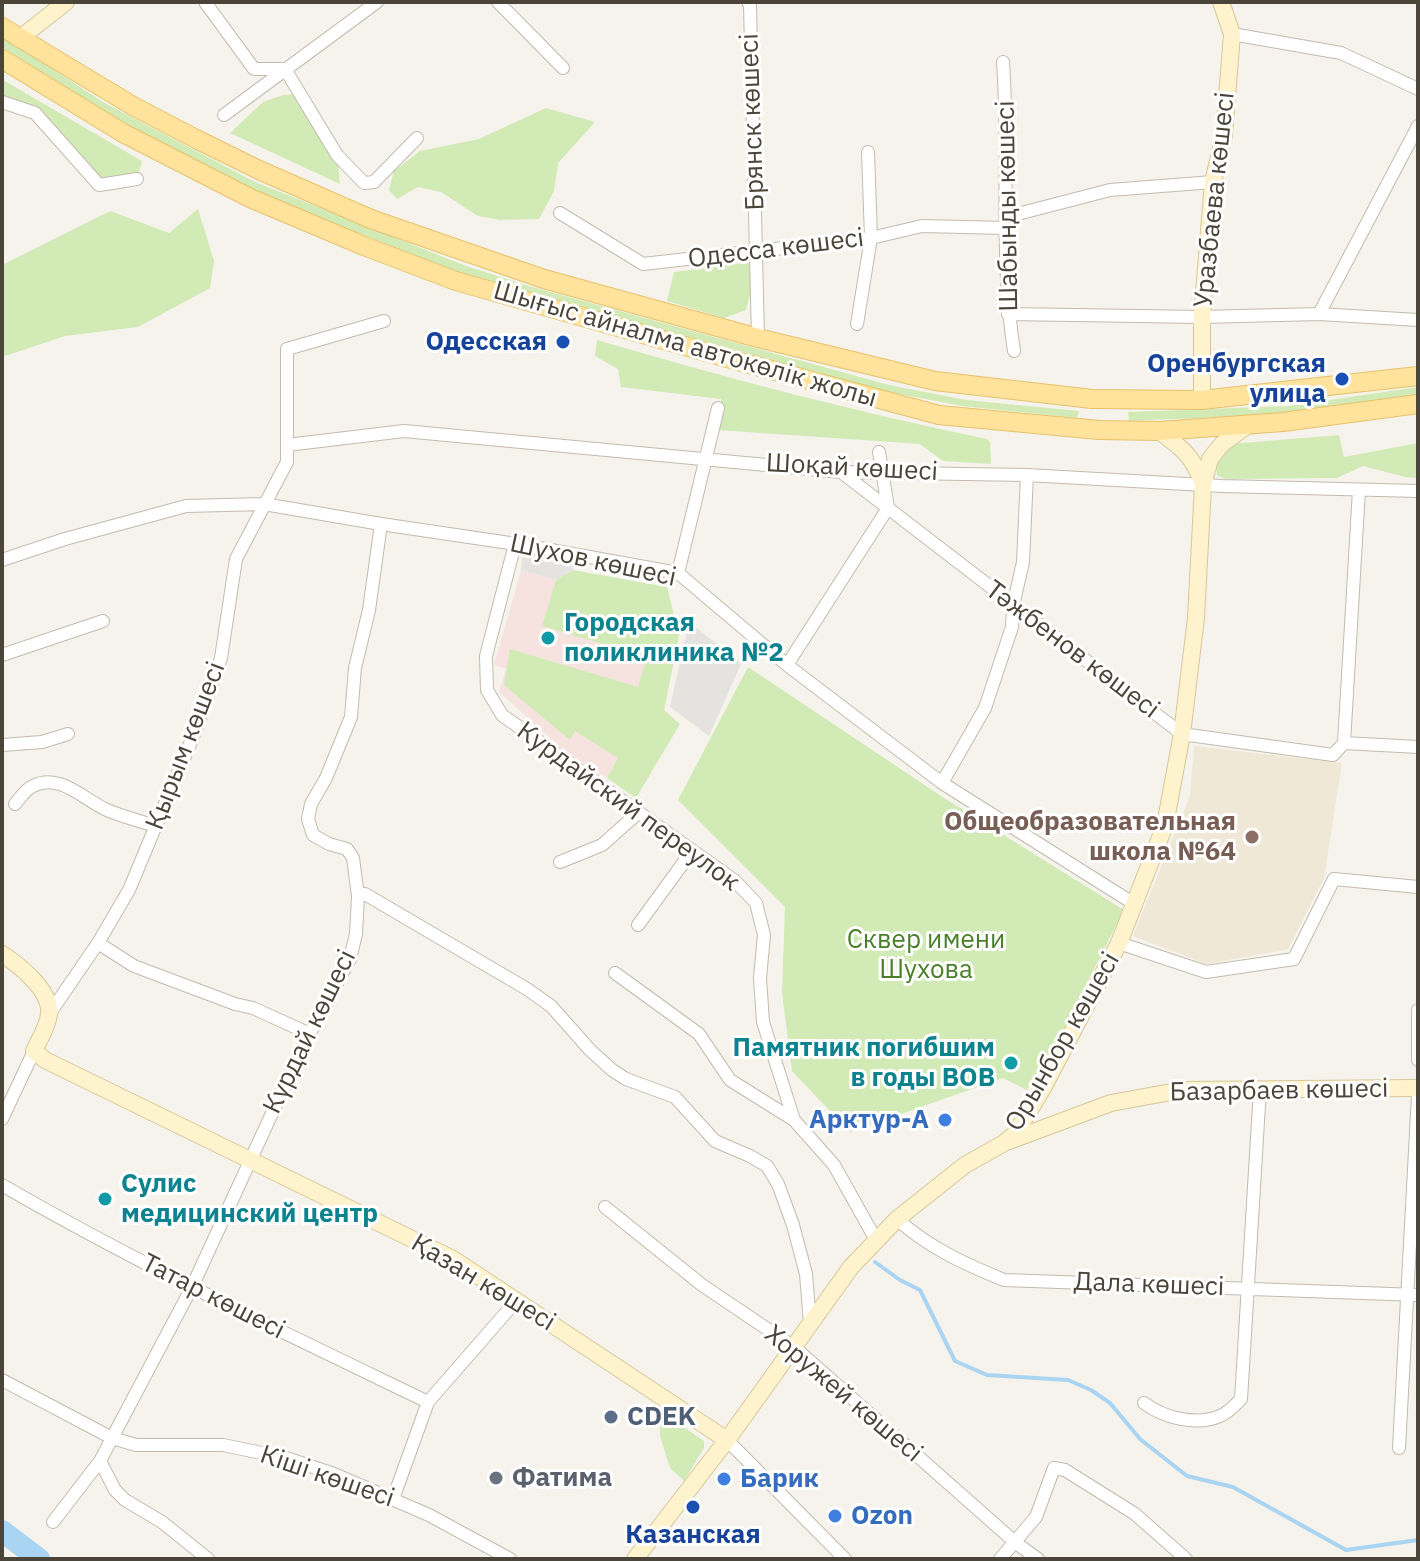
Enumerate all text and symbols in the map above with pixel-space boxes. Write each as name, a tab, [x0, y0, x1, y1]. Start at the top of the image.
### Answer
street label: Брянск көшесі	[734, 33, 772, 211]
street label: Уразбаева көшесі	[1188, 91, 1242, 309]
street label: Шабынды көшесі	[991, 100, 1025, 312]
street label: Одесса көшесі	[686, 223, 866, 275]
street label: Шығыс айналма автокөлік жолы	[490, 275, 880, 415]
place label: Одесская	[426, 326, 547, 358]
marker: Одесская	[554, 333, 572, 351]
place label: Оренбургская улица	[1147, 348, 1326, 410]
marker: Оренбургская улица	[1333, 370, 1351, 388]
street label: Шоқай көшесі	[765, 448, 939, 488]
street label: Шухов көшесі	[507, 528, 679, 594]
street label: Тәжбенов көшесі	[979, 574, 1165, 726]
place label: Городская поликлиника №2	[564, 607, 784, 668]
marker: Городская поликлиника №2	[539, 629, 557, 647]
street label: Қырым көшесі	[140, 658, 232, 834]
street label: Курдайский переулок	[510, 716, 746, 898]
place label: Общеобразовательная школа №64	[944, 806, 1236, 868]
marker: Общеобразовательная школа №64	[1243, 828, 1261, 846]
park label: Сквер имени Шухова	[847, 924, 1005, 986]
street label: Күрдай көшесі	[257, 945, 363, 1119]
street label: Орынбор көшесі	[999, 947, 1127, 1137]
place label: Памятник погибшим в годы ВОВ	[732, 1032, 995, 1094]
marker: Памятник погибшим в годы ВОВ	[1002, 1054, 1020, 1072]
street label: Базарбаев көшесі	[1169, 1073, 1389, 1109]
place label: Арктур-А	[809, 1104, 929, 1136]
marker: Арктур-А	[936, 1111, 954, 1129]
place label: Сулис медицинский центр	[121, 1168, 378, 1230]
marker: Сулис медицинский центр	[96, 1190, 114, 1208]
street label: Қазан көшесі	[405, 1228, 561, 1338]
street label: Татар көшесі	[136, 1248, 290, 1346]
street label: Дала көшесі	[1073, 1267, 1225, 1303]
street label: Хоружей көшесі	[758, 1319, 928, 1469]
place label: CDEK	[627, 1401, 696, 1433]
marker: CDEK	[602, 1408, 620, 1426]
street label: Кіші көшесі	[256, 1439, 398, 1515]
place label: Фатима	[512, 1462, 612, 1494]
place label: Барик	[740, 1463, 819, 1495]
marker: Фатима	[487, 1469, 505, 1487]
marker: Барик	[715, 1470, 733, 1488]
marker: Казанская	[684, 1498, 702, 1516]
place label: Ozon	[851, 1500, 913, 1532]
marker: Ozon	[826, 1507, 844, 1525]
place label: Казанская	[625, 1519, 761, 1551]

